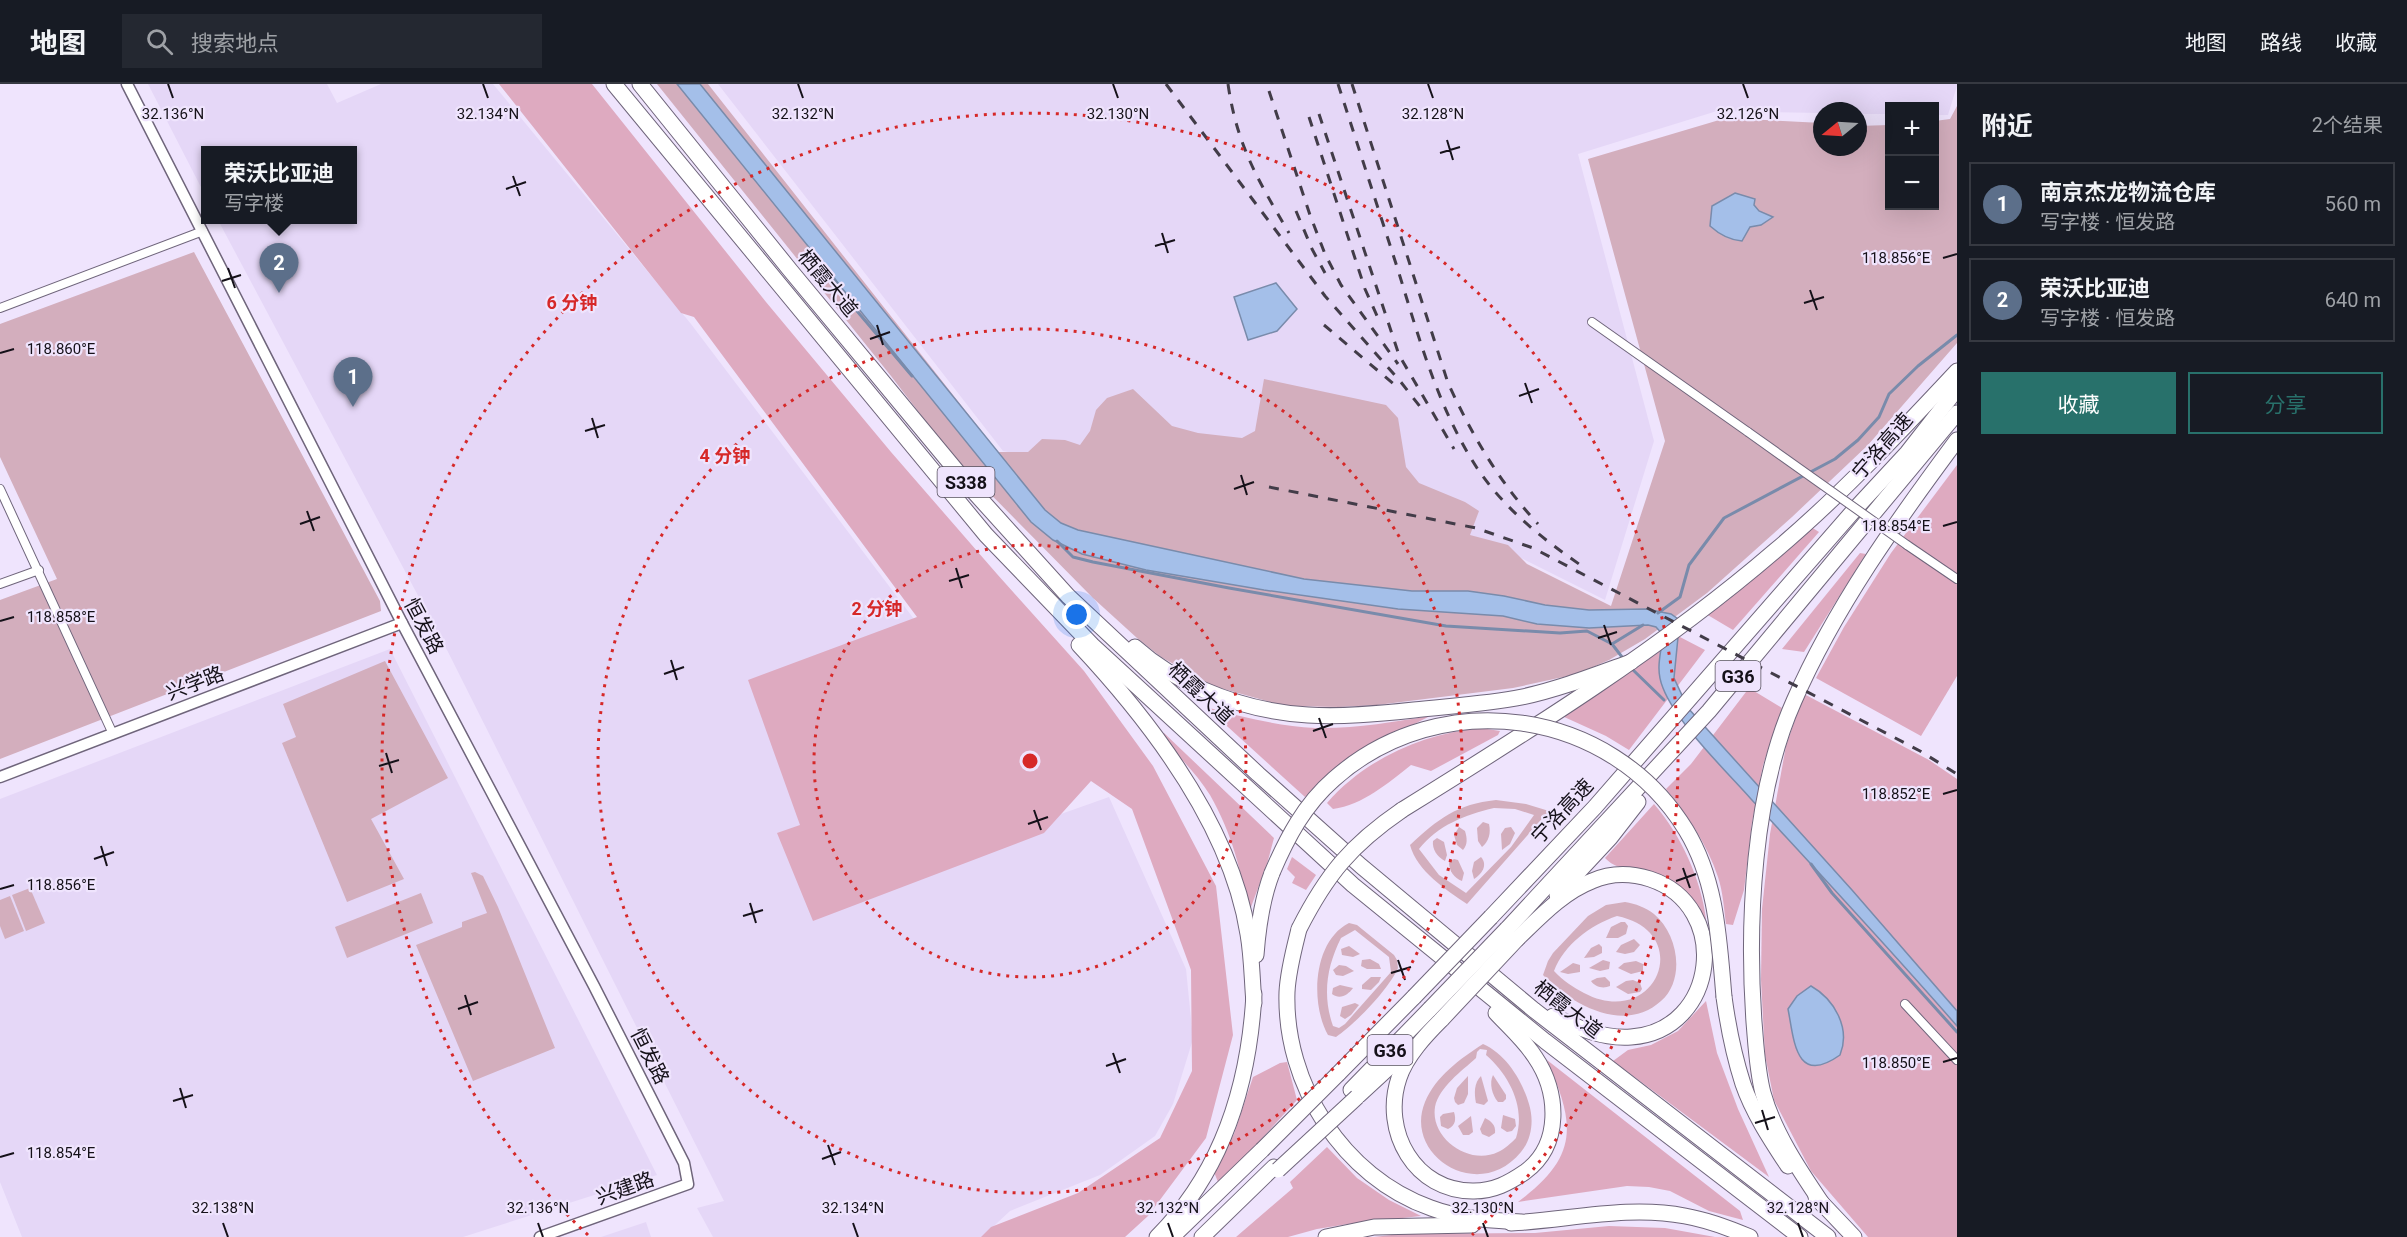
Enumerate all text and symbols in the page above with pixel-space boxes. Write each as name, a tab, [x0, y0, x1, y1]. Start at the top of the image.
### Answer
search box	[122, 14, 542, 68]
icon: search	[143, 25, 176, 58]
text: 地图	[30, 27, 86, 60]
text: 搜索地点	[191, 31, 279, 56]
text: 地图	[2185, 31, 2227, 55]
text: 路线	[2260, 31, 2302, 55]
text: 收藏	[2335, 31, 2377, 55]
north arrow	[1813, 102, 1867, 156]
map controls	[1885, 102, 1939, 210]
button: +	[1885, 102, 1939, 156]
text: 32.136°N	[142, 105, 204, 123]
text: 32.134°N	[457, 105, 519, 123]
text: 32.132°N	[772, 105, 834, 123]
text: 32.130°N	[1087, 105, 1149, 123]
text: 32.128°N	[1402, 105, 1464, 123]
text: 32.126°N	[1717, 105, 1779, 123]
text: 附近	[1981, 111, 2033, 141]
text: 2个结果	[2312, 113, 2383, 137]
popup	[201, 146, 357, 224]
button: −	[1885, 156, 1939, 210]
text: 荣沃比亚迪	[224, 161, 334, 186]
text: 南京杰龙物流仓库	[2040, 180, 2216, 205]
text: 写字楼	[224, 191, 284, 215]
text: 1	[1997, 192, 2008, 216]
text: 560 m	[2325, 192, 2381, 216]
text: 写字楼 · 恒发路	[2040, 210, 2175, 234]
pin: 2	[260, 244, 298, 293]
street label: 栖霞大道	[793, 245, 863, 321]
text: 118.856°E	[1862, 249, 1931, 267]
text: 荣沃比亚迪	[2040, 276, 2150, 301]
text: 2	[1997, 288, 2008, 312]
text: 640 m	[2325, 288, 2381, 312]
text: 6 分钟	[547, 292, 597, 313]
text: 写字楼 · 恒发路	[2040, 306, 2175, 330]
text: 118.860°E	[27, 340, 96, 358]
pin: 1	[334, 358, 372, 407]
button: 收藏	[1981, 372, 2176, 434]
button: 分享	[2188, 372, 2383, 434]
street label: 宁洛高速	[1847, 408, 1917, 484]
text: 4 分钟	[700, 445, 750, 466]
road number: S338	[938, 467, 994, 497]
text: 118.854°E	[1862, 517, 1931, 535]
street label: 恒发路	[399, 594, 449, 658]
text: 2 分钟	[852, 598, 902, 619]
your location	[1062, 600, 1091, 629]
text: 118.858°E	[27, 608, 96, 626]
street label: 栖霞大道	[1164, 657, 1238, 729]
street label: 兴学路	[163, 661, 227, 705]
road number: G36	[1716, 661, 1760, 691]
centre of rings	[1020, 751, 1040, 771]
street label: 宁洛高速	[1526, 774, 1598, 848]
text: 118.852°E	[1862, 785, 1931, 803]
text: 118.856°E	[27, 876, 96, 894]
street label: 栖霞大道	[1529, 975, 1607, 1043]
street label: 恒发路	[626, 1024, 674, 1088]
road number: G36	[1368, 1035, 1412, 1065]
text: 118.850°E	[1862, 1054, 1931, 1072]
text: 118.854°E	[27, 1144, 96, 1162]
street label: 兴建路	[593, 1166, 657, 1210]
text: 32.138°N	[192, 1199, 254, 1217]
text: 32.136°N	[507, 1199, 569, 1217]
text: 32.134°N	[822, 1199, 884, 1217]
text: 32.132°N	[1137, 1199, 1199, 1217]
text: 32.130°N	[1452, 1199, 1514, 1217]
text: 32.128°N	[1767, 1199, 1829, 1217]

